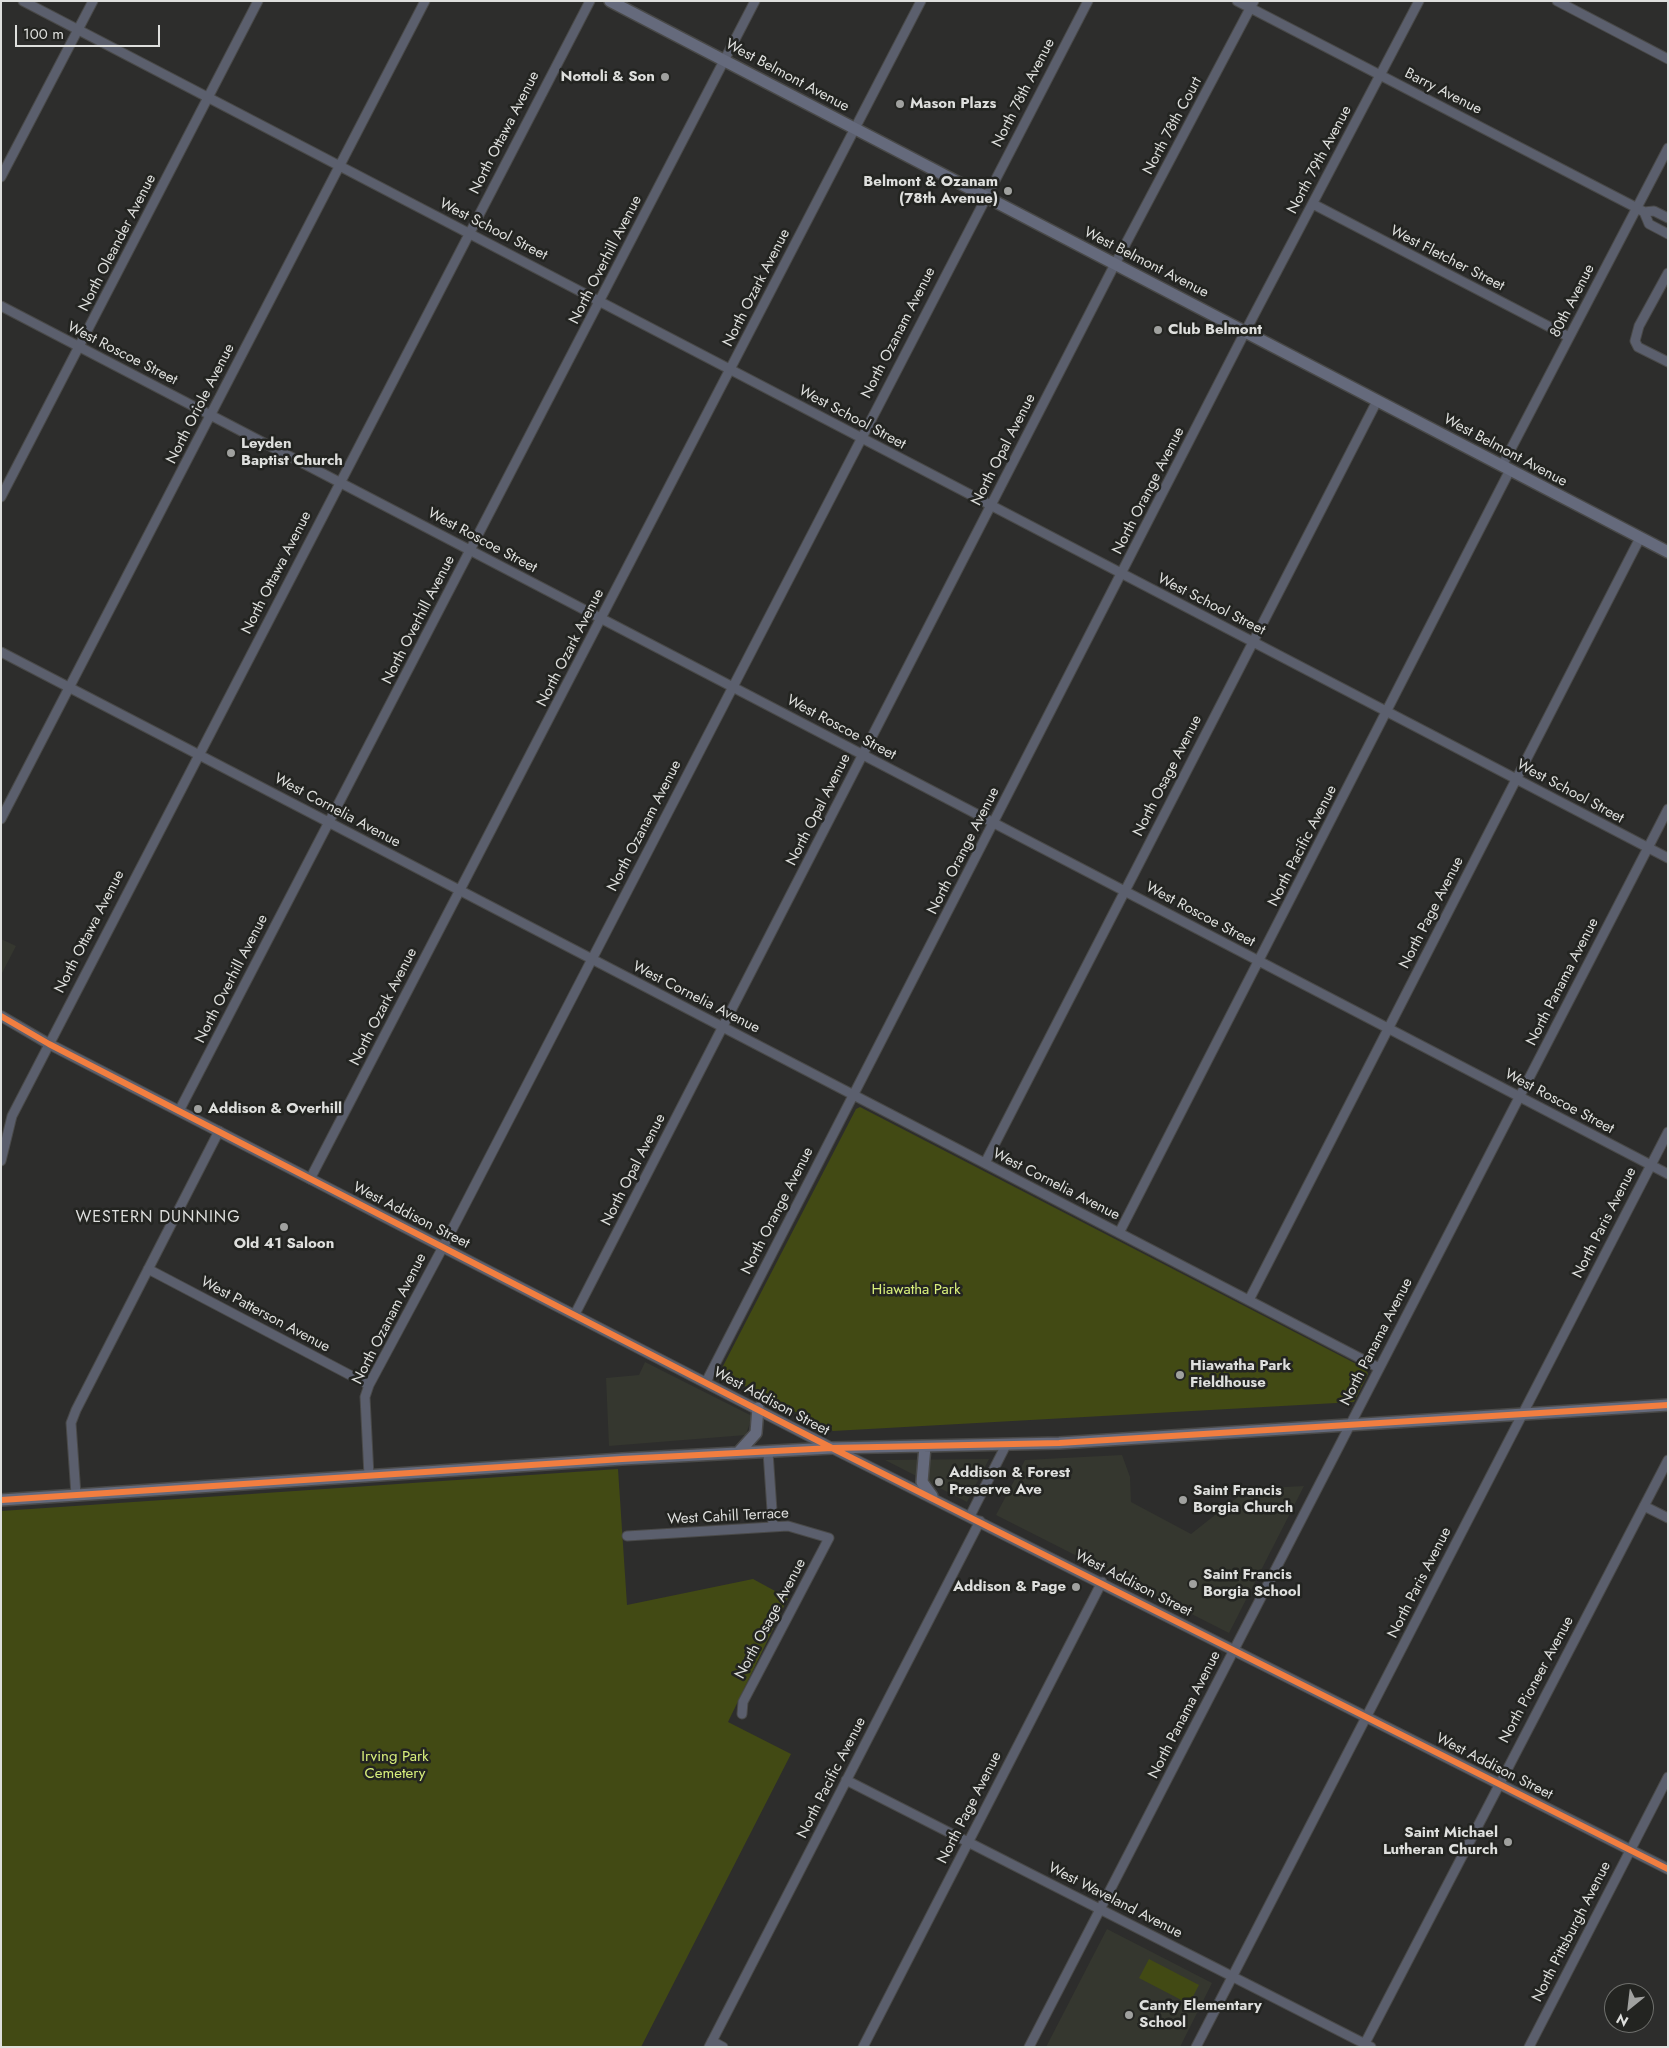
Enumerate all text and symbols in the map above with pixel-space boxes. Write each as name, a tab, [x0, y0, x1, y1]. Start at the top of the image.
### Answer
scale bar	[18, 15, 162, 47]
text: 100 m	[23, 23, 64, 45]
street label: West Belmont Avenue	[722, 36, 852, 116]
street label: North 78th Avenue	[989, 36, 1059, 150]
street label: Barry Avenue	[1401, 65, 1485, 119]
street label: North Ottawa Avenue	[466, 68, 544, 198]
place label: Nottoli & Son	[561, 68, 655, 86]
marker: Nottoli & Son	[659, 71, 671, 83]
street label: North 78th Court	[1140, 74, 1206, 178]
place label: Mason Plazs	[910, 95, 996, 113]
marker: Mason Plazs	[894, 98, 906, 110]
street label: North 79th Avenue	[1284, 103, 1356, 217]
street label: North Oleander Avenue	[76, 171, 160, 315]
place label: Belmont & Ozanam (78th Avenue)	[863, 173, 998, 208]
marker: Belmont & Ozanam (78th Avenue)	[1002, 185, 1014, 197]
street label: North Overhill Avenue	[566, 193, 646, 327]
street label: West School Street	[436, 195, 550, 265]
street label: West Fletcher Street	[1387, 222, 1507, 296]
street label: West Belmont Avenue	[1081, 224, 1211, 302]
street label: North Ozark Avenue	[720, 226, 794, 350]
street label: 80th Avenue	[1547, 261, 1599, 341]
street label: North Ozanam Avenue	[858, 264, 940, 402]
street label: West Roscoe Street	[64, 318, 180, 390]
place label: Club Belmont	[1168, 321, 1262, 339]
marker: Club Belmont	[1152, 324, 1164, 336]
street label: North Oriole Avenue	[163, 341, 239, 467]
street label: West School Street	[795, 382, 909, 454]
street label: North Opal Avenue	[968, 391, 1040, 509]
street label: West Belmont Avenue	[1440, 411, 1570, 491]
street label: North Orange Avenue	[1109, 424, 1189, 558]
place label: Leyden Baptist Church	[241, 435, 343, 470]
marker: Leyden Baptist Church	[225, 447, 237, 459]
street label: West Roscoe Street	[424, 505, 540, 577]
street label: North Ottawa Avenue	[238, 508, 316, 638]
street label: North Overhill Avenue	[379, 553, 459, 687]
street label: West School Street	[1154, 570, 1268, 640]
street label: North Ozark Avenue	[534, 586, 608, 710]
street label: West Roscoe Street	[783, 692, 899, 764]
street label: North Osage Avenue	[1130, 712, 1206, 840]
street label: North Opal Avenue	[783, 751, 855, 869]
street label: West School Street	[1513, 756, 1627, 828]
street label: North Ozanam Avenue	[604, 757, 686, 895]
street label: West Cornelia Avenue	[271, 770, 403, 852]
street label: North Pacific Avenue	[1265, 782, 1341, 910]
street label: North Orange Avenue	[924, 784, 1004, 918]
street label: North Page Avenue	[1396, 854, 1468, 972]
street label: North Ottawa Avenue	[51, 867, 129, 997]
street label: West Roscoe Street	[1142, 879, 1258, 951]
street label: North Overhill Avenue	[192, 912, 272, 1046]
street label: North Panama Avenue	[1523, 915, 1603, 1049]
street label: North Ozark Avenue	[347, 945, 421, 1069]
street label: West Cornelia Avenue	[629, 958, 763, 1038]
street label: West Roscoe Street	[1501, 1066, 1617, 1138]
place label: Addison & Overhill	[208, 1100, 342, 1118]
marker: Addison & Overhill	[192, 1103, 204, 1115]
street label: North Opal Avenue	[598, 1111, 670, 1229]
street label: North Orange Avenue	[738, 1144, 818, 1278]
street label: West Cornelia Avenue	[989, 1145, 1123, 1225]
street label: North Paris Avenue	[1569, 1164, 1641, 1282]
street label: West Addison Street	[350, 1179, 472, 1253]
district label: WESTERN DUNNING	[74, 1208, 242, 1228]
marker: Old 41 Saloon	[278, 1221, 290, 1233]
place label: Old 41 Saloon	[234, 1235, 334, 1253]
street label: North Ozanam Avenue	[349, 1250, 431, 1388]
street label: West Patterson Avenue	[197, 1273, 333, 1357]
street label: North Panama Avenue	[1337, 1275, 1417, 1409]
park label: Hiawatha Park	[871, 1281, 961, 1299]
place label: Hiawatha Park Fieldhouse	[1190, 1357, 1291, 1392]
street label: West Addison Street	[710, 1364, 832, 1440]
marker: Hiawatha Park Fieldhouse	[1174, 1369, 1186, 1381]
place label: Addison & Forest Preserve Ave	[949, 1464, 1070, 1499]
marker: Addison & Forest Preserve Ave	[933, 1476, 945, 1488]
place label: Saint Francis Borgia Church	[1193, 1482, 1293, 1517]
marker: Saint Francis Borgia Church	[1177, 1494, 1189, 1506]
street label: West Cahill Terrace	[667, 1505, 789, 1529]
street label: North Paris Avenue	[1384, 1524, 1456, 1642]
street label: West Addison Street	[1072, 1547, 1194, 1621]
street label: North Osage Avenue	[732, 1556, 810, 1682]
place label: Saint Francis Borgia School	[1203, 1566, 1301, 1601]
place label: Addison & Page	[953, 1578, 1066, 1596]
marker: Saint Francis Borgia School	[1187, 1578, 1199, 1590]
marker: Addison & Page	[1070, 1581, 1082, 1593]
street label: North Pioneer Avenue	[1496, 1614, 1578, 1746]
street label: North Panama Avenue	[1145, 1648, 1225, 1782]
street label: North Pacific Avenue	[794, 1714, 870, 1842]
street label: West Addison Street	[1433, 1730, 1555, 1804]
park label: Irving Park Cemetery	[361, 1748, 429, 1783]
street label: North Page Avenue	[934, 1749, 1006, 1867]
place label: Saint Michael Lutheran Church	[1383, 1824, 1498, 1859]
marker: Saint Michael Lutheran Church	[1502, 1836, 1514, 1848]
street label: West Waveland Avenue	[1045, 1859, 1185, 1943]
street label: North Pittsburgh Avenue	[1529, 1859, 1615, 2005]
north arrow	[1604, 1983, 1654, 2033]
place label: Canty Elementary School	[1139, 1997, 1262, 2032]
marker: Canty Elementary School	[1123, 2009, 1135, 2021]
text: N	[1612, 2009, 1632, 2032]

